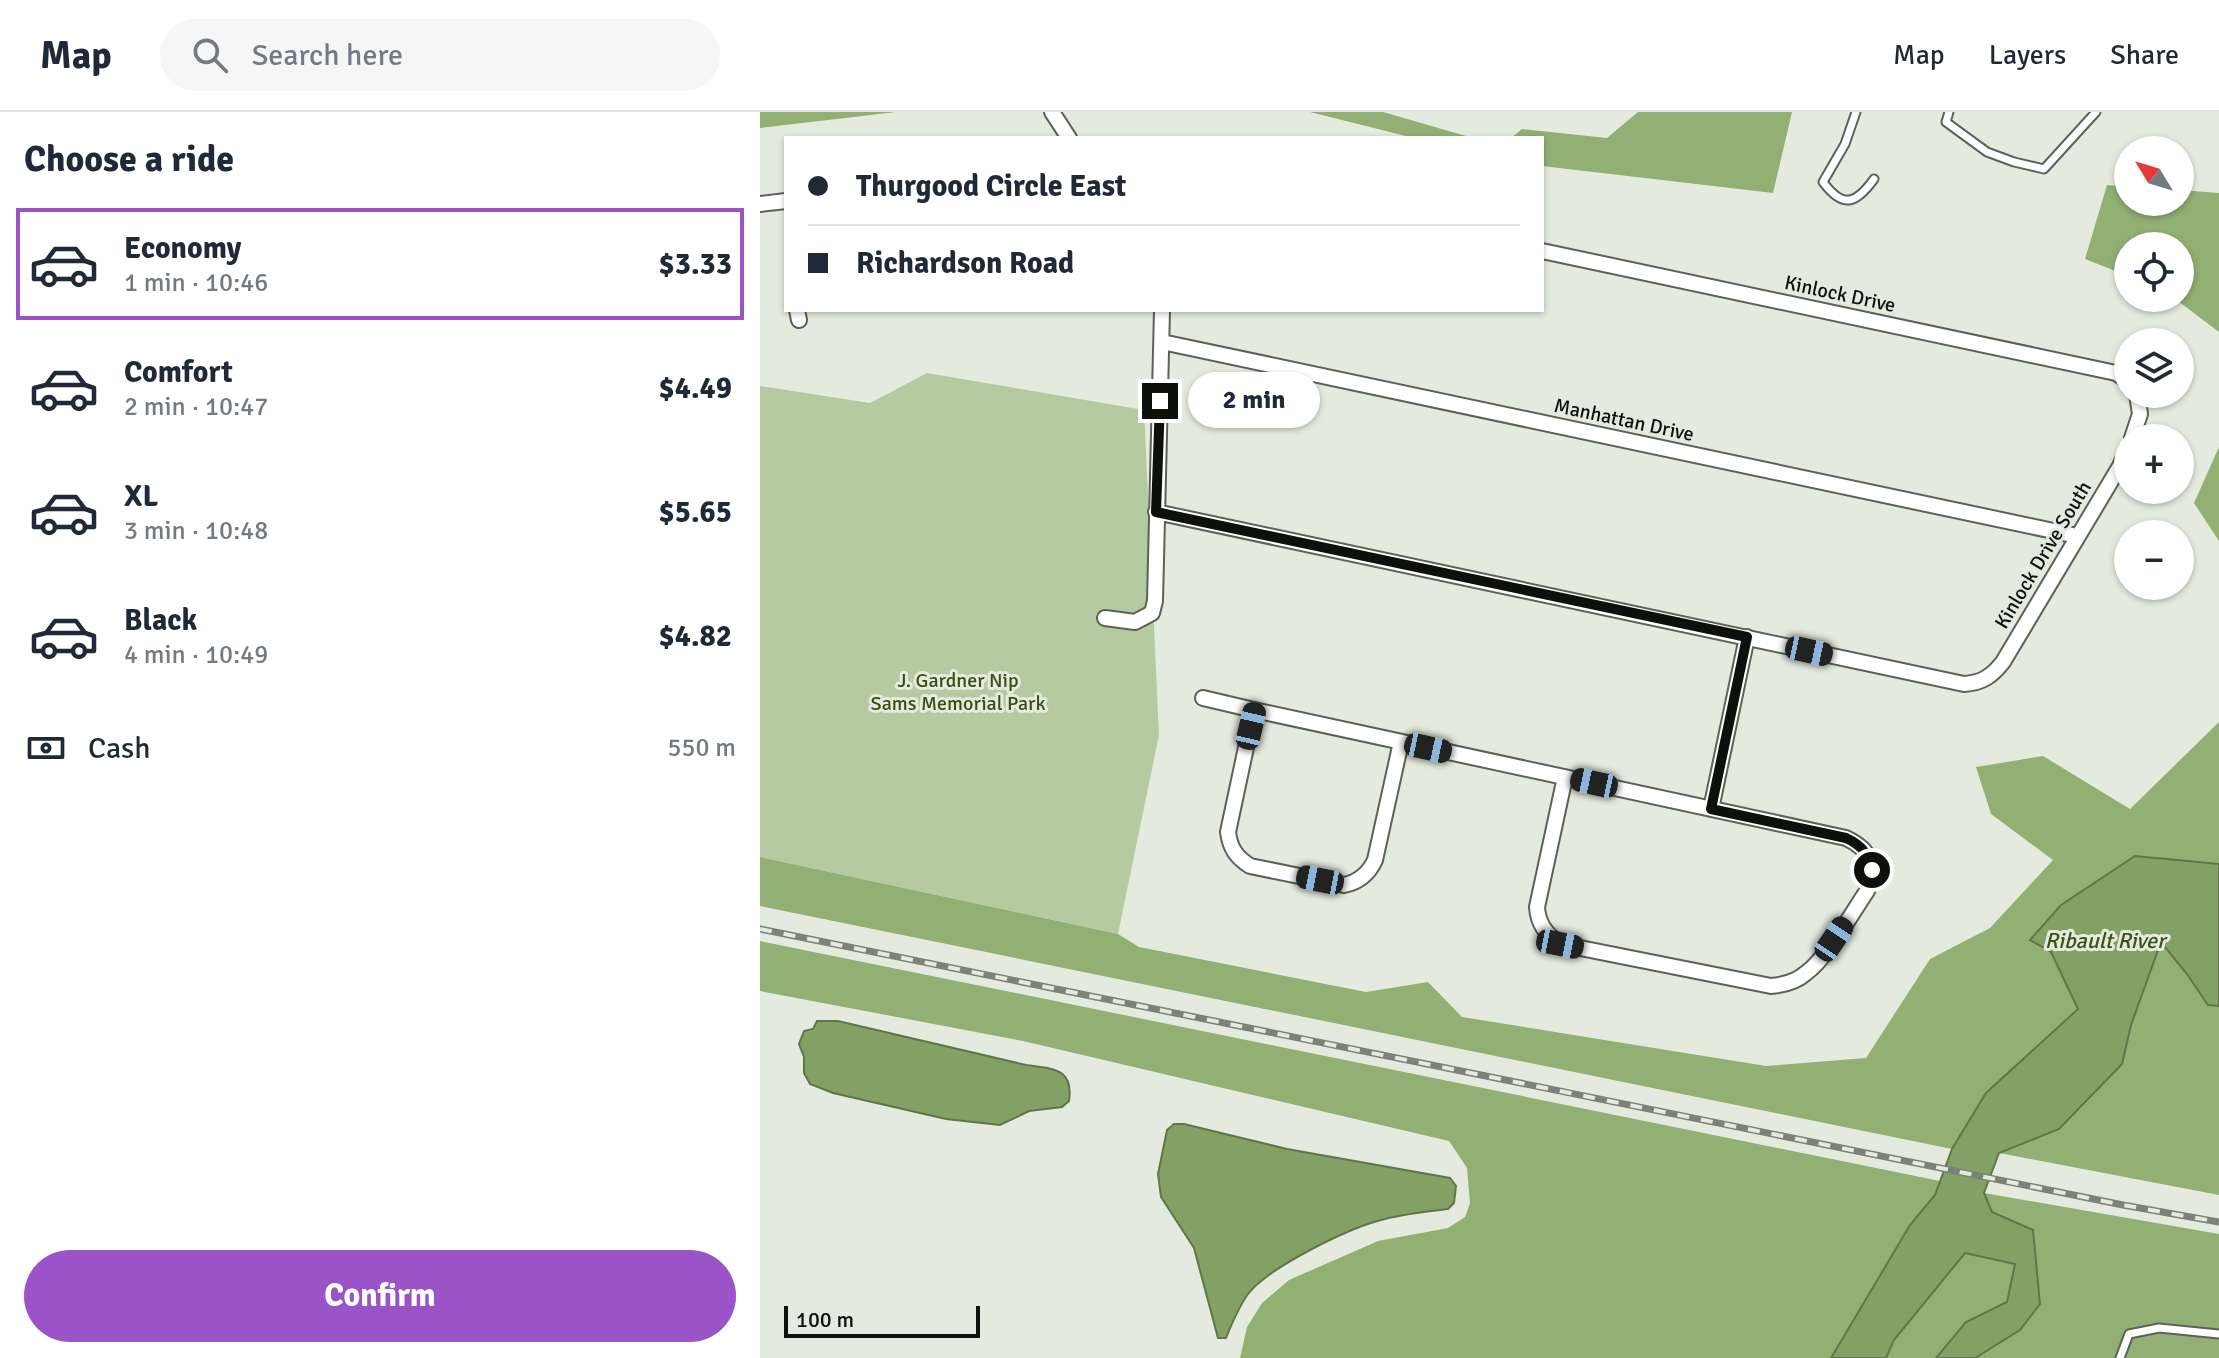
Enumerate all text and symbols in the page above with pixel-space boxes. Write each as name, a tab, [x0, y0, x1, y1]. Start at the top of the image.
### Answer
search box	[160, 19, 720, 91]
text: Map	[40, 32, 112, 79]
icon: search	[188, 33, 232, 77]
text: Search here	[252, 37, 403, 74]
text: Map	[1893, 38, 1945, 72]
text: Layers	[1989, 38, 2066, 72]
text: Share	[2110, 38, 2179, 72]
north arrow	[2114, 136, 2194, 216]
map controls	[2114, 136, 2194, 600]
text: Choose a ride	[24, 137, 234, 182]
text: Thurgood Circle East	[856, 168, 1126, 205]
icon: car	[28, 228, 100, 300]
text: Economy	[124, 230, 241, 267]
button: locate	[2114, 232, 2194, 312]
text: Richardson Road	[856, 245, 1074, 282]
text: $3.33	[659, 246, 732, 283]
text: 1 min · 10:46	[124, 267, 268, 299]
street label: Kinlock Drive	[1782, 270, 1898, 318]
button: layers	[2114, 328, 2194, 408]
icon: car	[28, 352, 100, 424]
text: Comfort	[124, 354, 233, 391]
text: $4.49	[659, 370, 732, 407]
callout: 2 min	[1188, 373, 1320, 429]
route end	[1142, 383, 1178, 419]
text: 2 min	[1223, 384, 1285, 416]
text: 2 min · 10:47	[124, 391, 268, 423]
street label: Manhattan Drive	[1552, 393, 1696, 447]
button: +	[2114, 424, 2194, 504]
icon: car	[28, 476, 100, 548]
street label: Kinlock Drive South	[1989, 477, 2097, 633]
text: XL	[124, 478, 158, 515]
text: $5.65	[659, 494, 732, 531]
text: 3 min · 10:48	[124, 515, 268, 547]
button: −	[2114, 520, 2194, 600]
icon: car	[28, 600, 100, 672]
text: Black	[124, 602, 197, 639]
text: $4.82	[659, 618, 732, 655]
car	[1783, 634, 1835, 668]
text: 4 min · 10:49	[124, 639, 268, 671]
park label: J. Gardner Nip Sams Memorial Park	[871, 668, 1045, 716]
car	[1234, 700, 1268, 752]
icon: cash	[24, 726, 68, 770]
text: Cash	[88, 730, 151, 767]
car	[1402, 731, 1454, 765]
text: 550 m	[667, 732, 736, 764]
car	[1568, 766, 1620, 800]
route start	[1854, 852, 1890, 888]
car	[1294, 864, 1346, 896]
car	[1811, 912, 1857, 966]
water label: Ribault River	[2045, 927, 2168, 954]
car	[1534, 928, 1586, 960]
button: Confirm	[24, 1250, 736, 1342]
scale bar	[784, 1302, 980, 1338]
text: 100 m	[796, 1306, 854, 1333]

